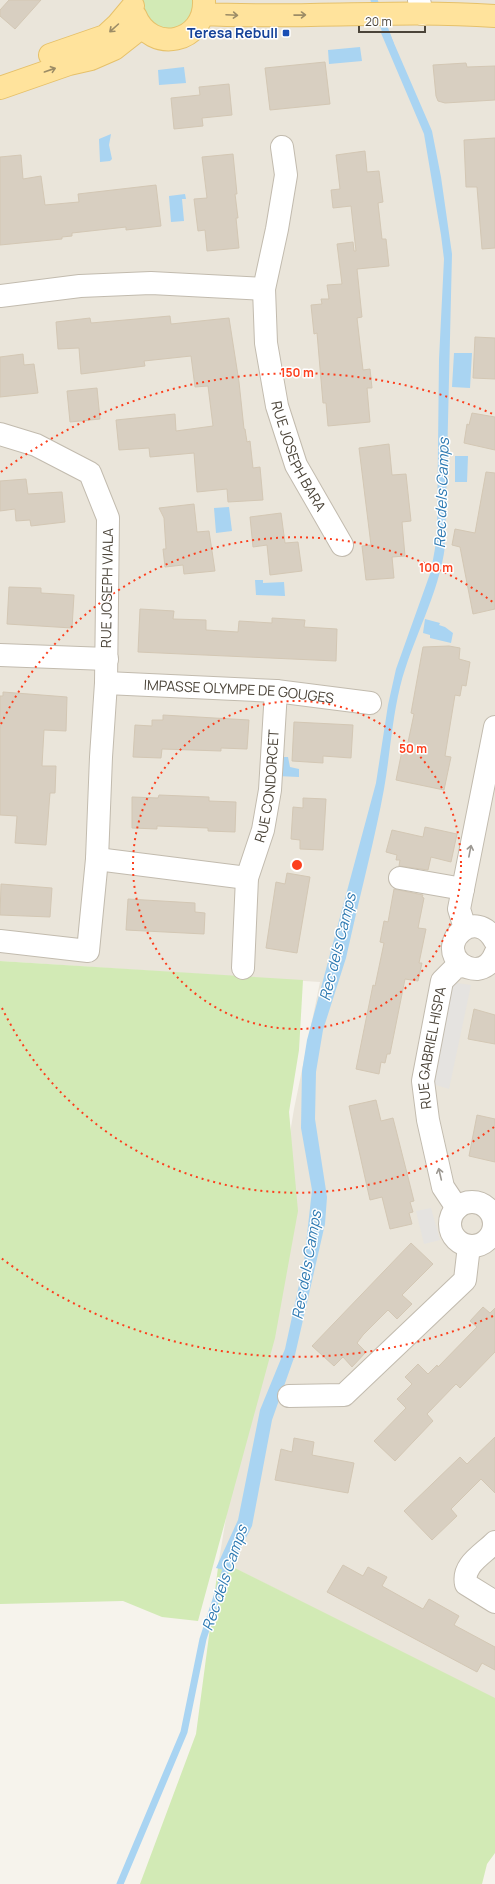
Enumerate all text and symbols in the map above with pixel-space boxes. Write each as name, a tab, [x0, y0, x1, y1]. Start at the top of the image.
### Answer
scale bar	[359, 8, 425, 34]
one-way arrow	[293, 11, 306, 19]
one-way arrow	[225, 12, 238, 19]
text: 20 m	[365, 13, 392, 30]
one-way arrow	[109, 23, 119, 32]
place label: Teresa Rebull	[187, 23, 278, 42]
marker: Teresa Rebull	[281, 28, 291, 38]
one-way arrow	[43, 66, 56, 73]
text: 150 m	[280, 364, 314, 381]
street label: RUE JOSEPH BARA	[267, 400, 331, 515]
water label: Rec dels Camps	[429, 437, 454, 548]
street label: RUE JOSEPH VIALA	[96, 528, 117, 648]
text: 100 m	[419, 559, 453, 576]
street label: IMPASSE OLYMPE DE GOUGES	[143, 675, 335, 707]
street label: RUE CONDORCET	[250, 728, 283, 845]
text: 50 m	[399, 740, 427, 757]
one-way arrow	[467, 845, 475, 858]
centre of rings	[290, 858, 304, 872]
water label: Rec dels Camps	[314, 890, 361, 1003]
street label: RUE GABRIEL HISPA	[413, 985, 450, 1110]
one-way arrow	[436, 1168, 443, 1181]
water label: Rec dels Camps	[287, 1208, 327, 1321]
water label: Rec dels Camps	[197, 1521, 253, 1633]

